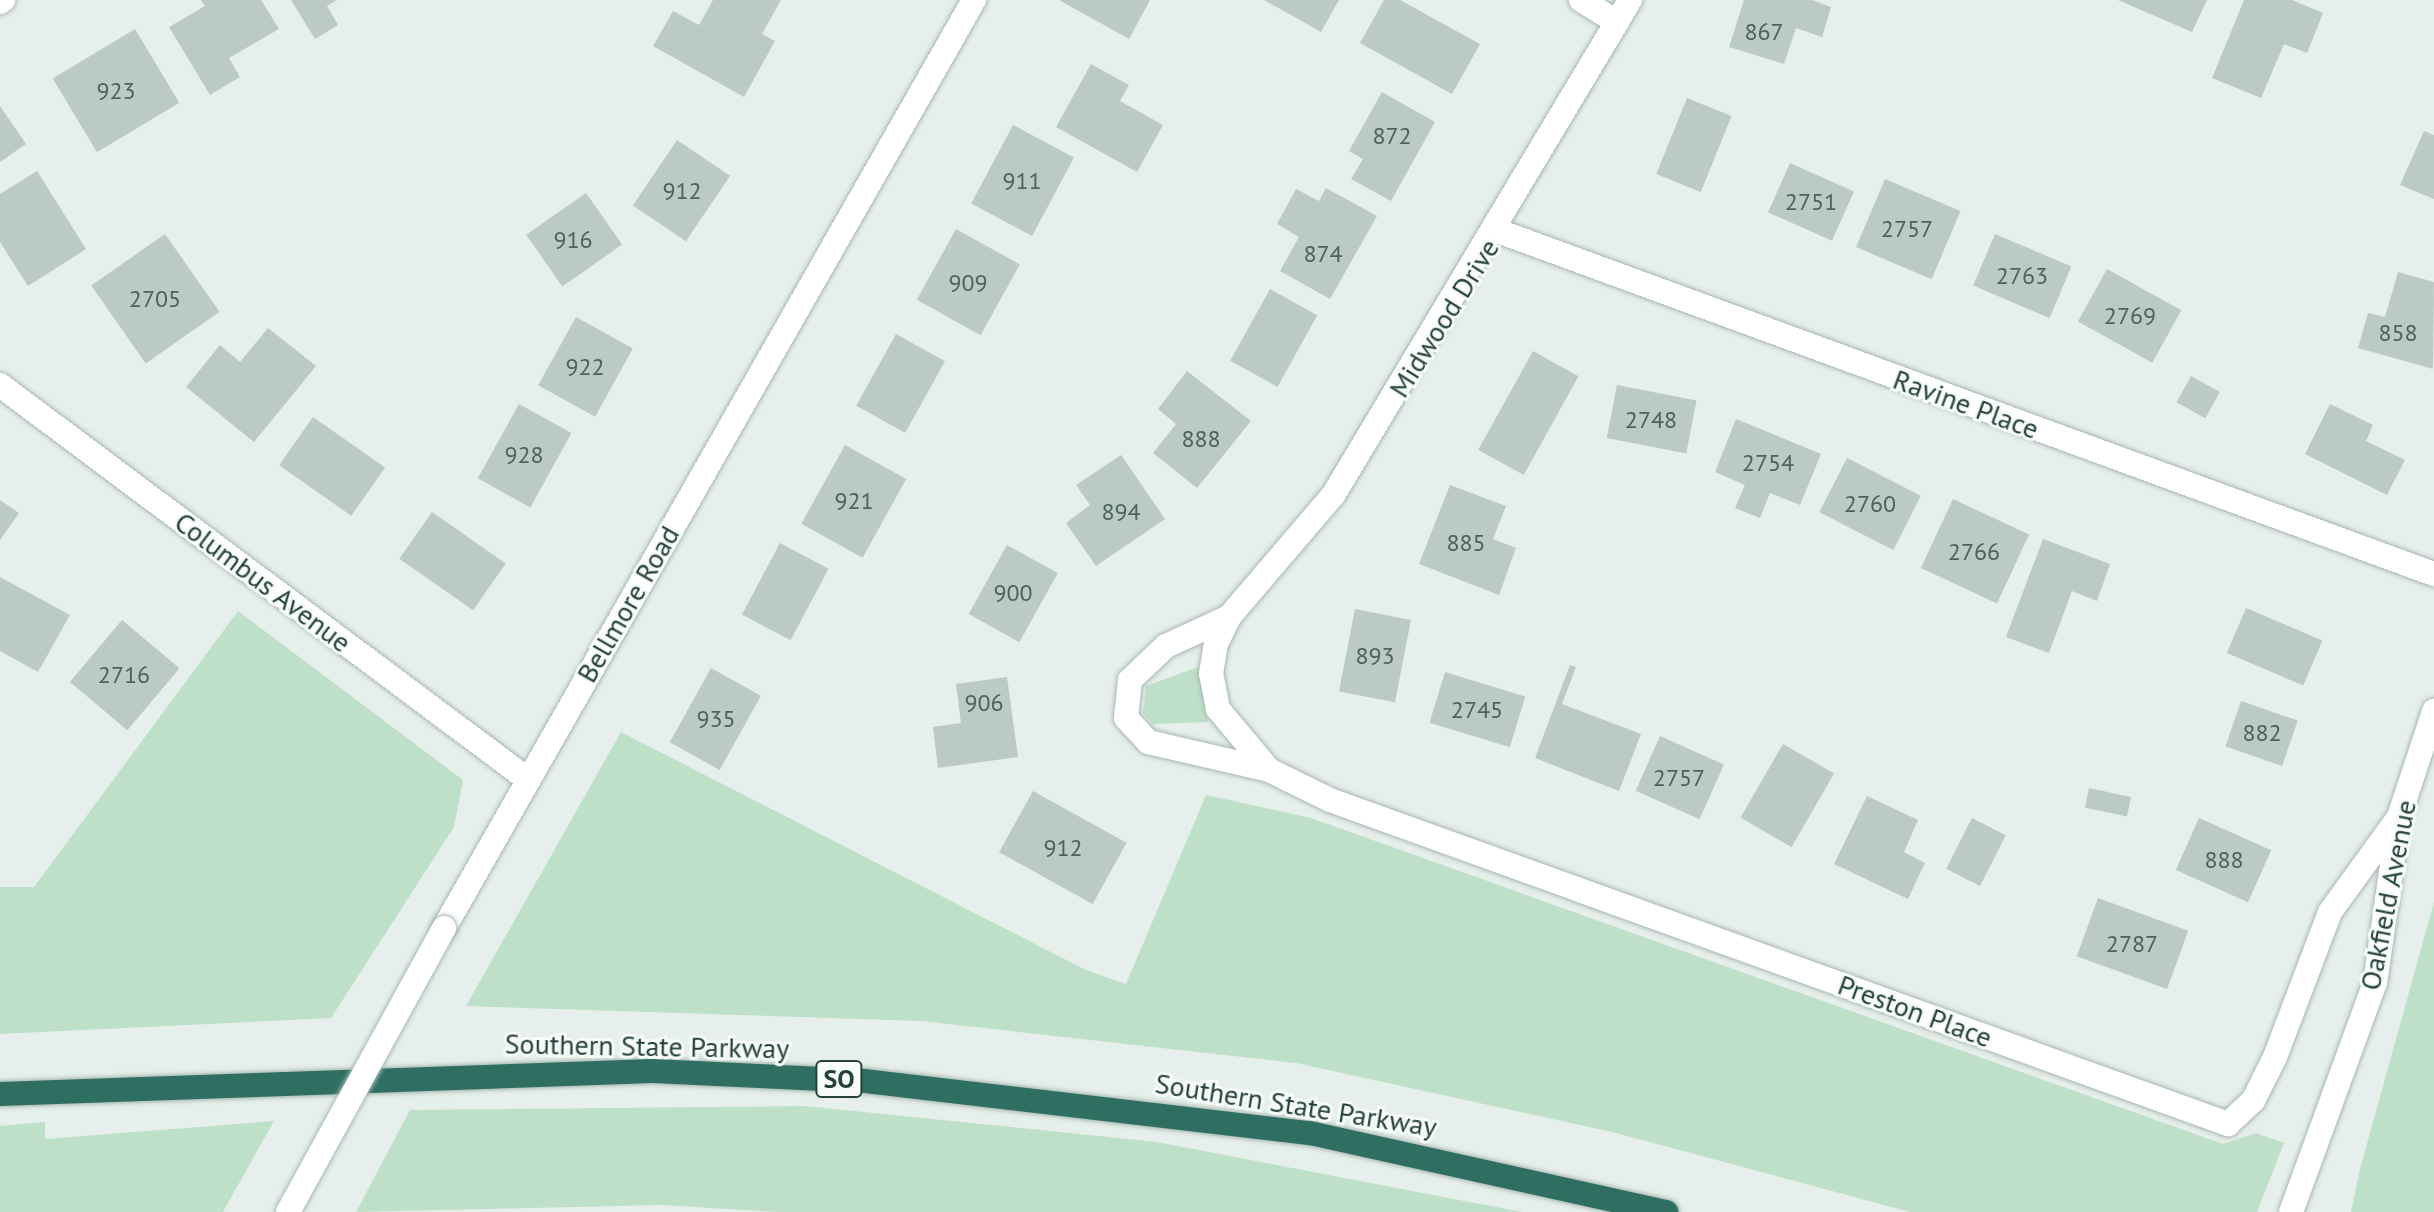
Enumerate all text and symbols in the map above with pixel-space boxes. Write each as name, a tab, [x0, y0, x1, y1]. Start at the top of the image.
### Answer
house number: 867	[1744, 18, 1784, 46]
house number: 923	[96, 77, 136, 105]
house number: 872	[1372, 122, 1412, 150]
house number: 911	[1002, 167, 1042, 195]
house number: 912	[662, 177, 702, 205]
house number: 2751	[1785, 188, 1837, 216]
house number: 2757	[1881, 215, 1933, 243]
house number: 916	[553, 226, 593, 254]
street label: Midwood Drive	[1382, 233, 1506, 403]
house number: 874	[1303, 240, 1343, 268]
house number: 2763	[1996, 262, 2048, 290]
house number: 909	[948, 269, 988, 297]
house number: 2705	[129, 285, 181, 313]
house number: 2769	[2104, 302, 2156, 330]
house number: 858	[2378, 319, 2418, 347]
house number: 922	[565, 353, 605, 381]
street label: Ravine Place	[1889, 362, 2043, 446]
house number: 2748	[1625, 406, 1677, 434]
house number: 888	[1181, 425, 1221, 453]
house number: 928	[504, 441, 544, 469]
house number: 2754	[1742, 449, 1794, 477]
house number: 921	[834, 487, 874, 515]
house number: 2760	[1844, 490, 1896, 518]
house number: 894	[1101, 498, 1141, 526]
street label: Columbus Avenue	[168, 505, 358, 659]
street label: Bellmore Road	[570, 520, 686, 688]
house number: 885	[1446, 529, 1486, 557]
house number: 2766	[1948, 538, 2000, 566]
house number: 900	[993, 579, 1033, 607]
house number: 893	[1355, 642, 1395, 670]
house number: 2716	[98, 661, 150, 689]
house number: 906	[964, 689, 1004, 717]
house number: 2745	[1451, 696, 1503, 724]
house number: 935	[696, 705, 736, 733]
house number: 882	[2242, 719, 2282, 747]
house number: 2757	[1653, 764, 1705, 792]
street label: Oakfield Avenue	[2353, 797, 2423, 993]
house number: 912	[1043, 834, 1083, 862]
house number: 888	[2204, 846, 2244, 874]
house number: 2787	[2106, 930, 2158, 958]
street label: Preston Place	[1834, 968, 1996, 1054]
street label: Southern State Parkway	[505, 1027, 789, 1065]
road number: SO	[815, 1057, 863, 1101]
street label: Southern State Parkway	[1153, 1066, 1439, 1144]

